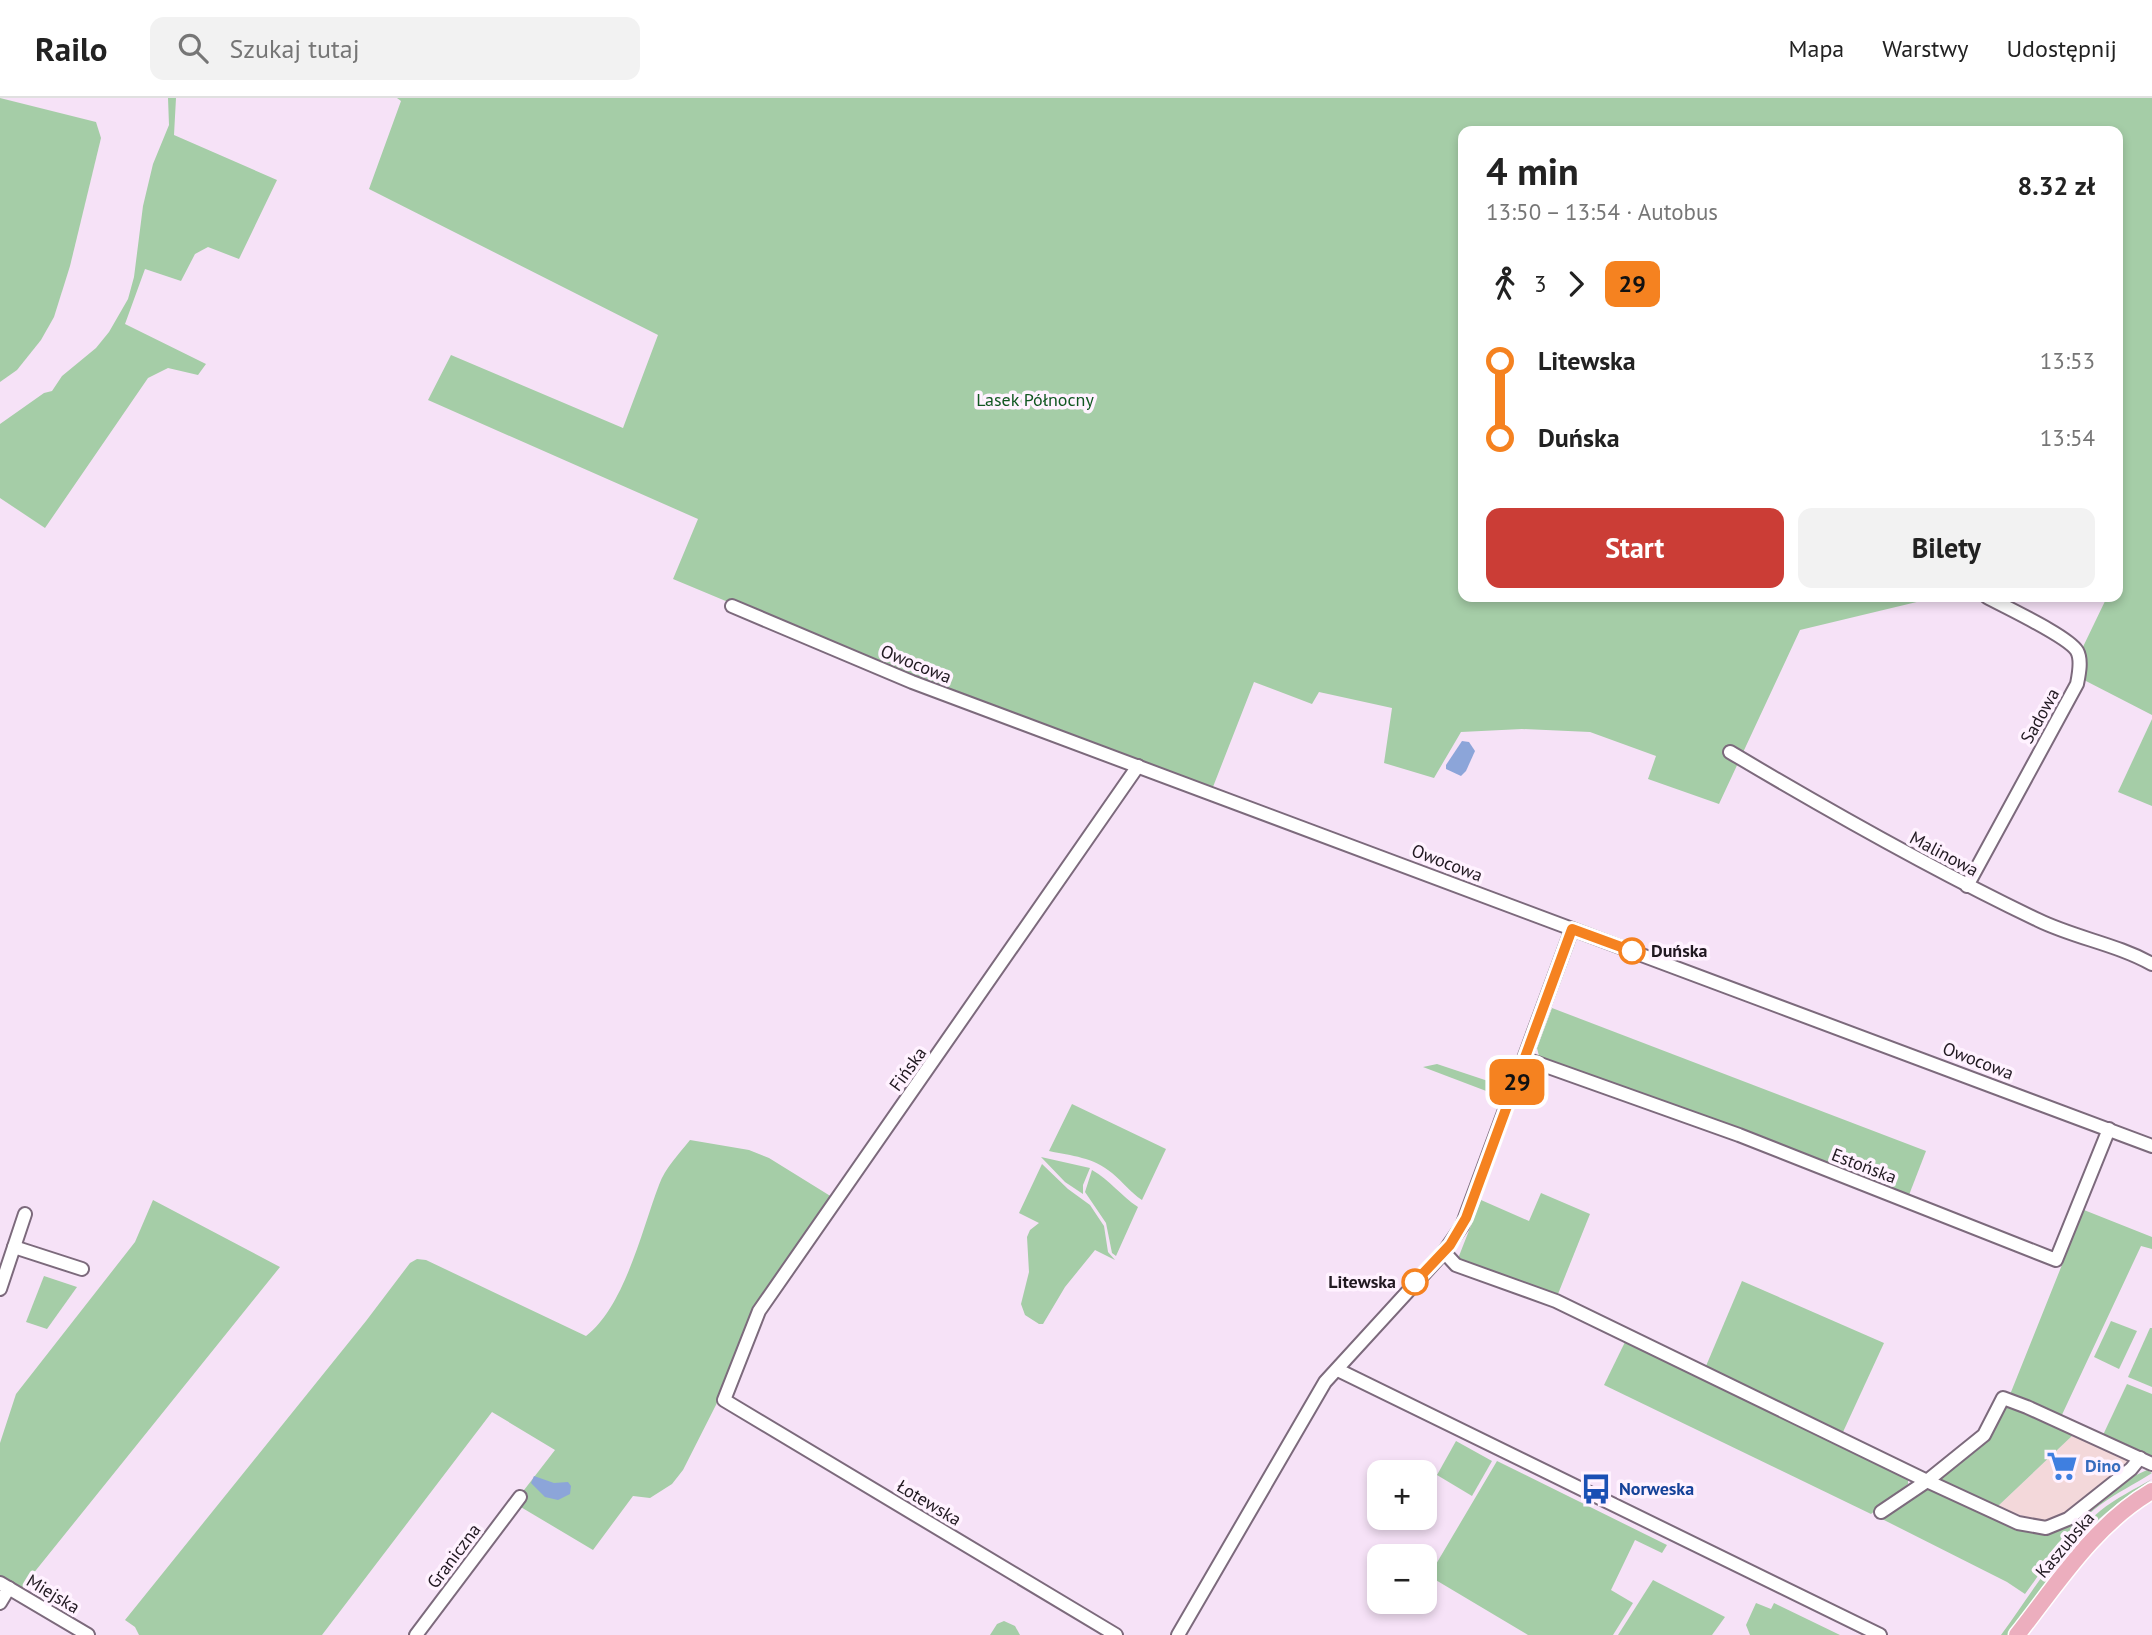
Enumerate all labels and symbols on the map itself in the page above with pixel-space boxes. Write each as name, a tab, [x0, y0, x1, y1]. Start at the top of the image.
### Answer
park label: Lasek Północny	[976, 388, 1094, 411]
street label: Owocowa	[877, 639, 955, 688]
street label: Sadowa	[2015, 684, 2064, 747]
street label: Malinowa	[1906, 826, 1983, 881]
street label: Owocowa	[1408, 838, 1486, 887]
marker: Duńska	[1619, 938, 1645, 964]
place label: Duńska	[1651, 939, 1708, 962]
street label: Owocowa	[1939, 1036, 2017, 1085]
street label: Fińska	[884, 1042, 931, 1095]
line badge: 29	[1486, 1059, 1548, 1105]
street label: Estońska	[1828, 1143, 1900, 1188]
marker: Litewska	[1402, 1269, 1428, 1295]
place label: Litewska	[1328, 1270, 1396, 1293]
supermarket icon: Dino	[2045, 1449, 2079, 1483]
place label: Dino	[2085, 1454, 2121, 1477]
bus stop icon: Norweska	[1579, 1472, 1613, 1506]
street label: Łotewska	[893, 1474, 966, 1531]
place label: Norweska	[1619, 1477, 1694, 1500]
street label: Kaszubska	[2030, 1507, 2099, 1583]
street label: Graniczna	[422, 1519, 485, 1593]
street label: Miejska	[22, 1569, 84, 1618]

